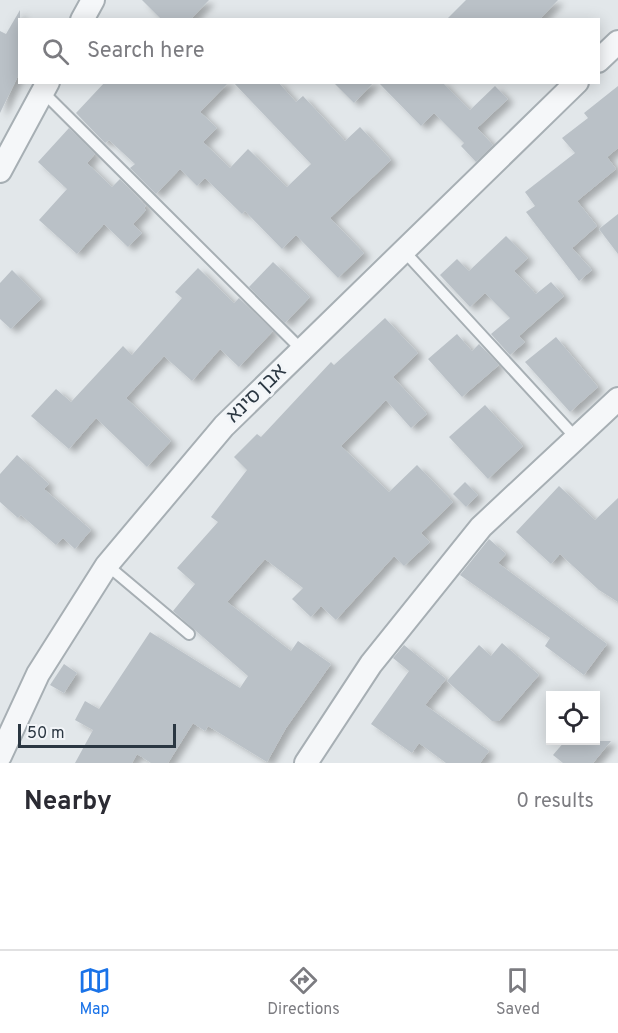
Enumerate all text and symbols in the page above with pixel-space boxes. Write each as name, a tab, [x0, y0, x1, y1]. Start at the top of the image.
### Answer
search box	[18, 18, 600, 84]
icon: search	[39, 35, 72, 68]
text: Search here	[87, 38, 205, 65]
street label: אבן סינא	[221, 359, 293, 429]
map controls	[546, 691, 600, 745]
button: locate	[546, 691, 600, 745]
scale bar	[18, 721, 176, 748]
text: 50 m	[27, 724, 65, 744]
text: Nearby	[24, 786, 112, 819]
text: 0 results	[516, 789, 594, 815]
tab: Map	[78, 964, 111, 1020]
tab: Directions	[267, 964, 340, 1020]
tab: Saved	[496, 964, 540, 1020]

